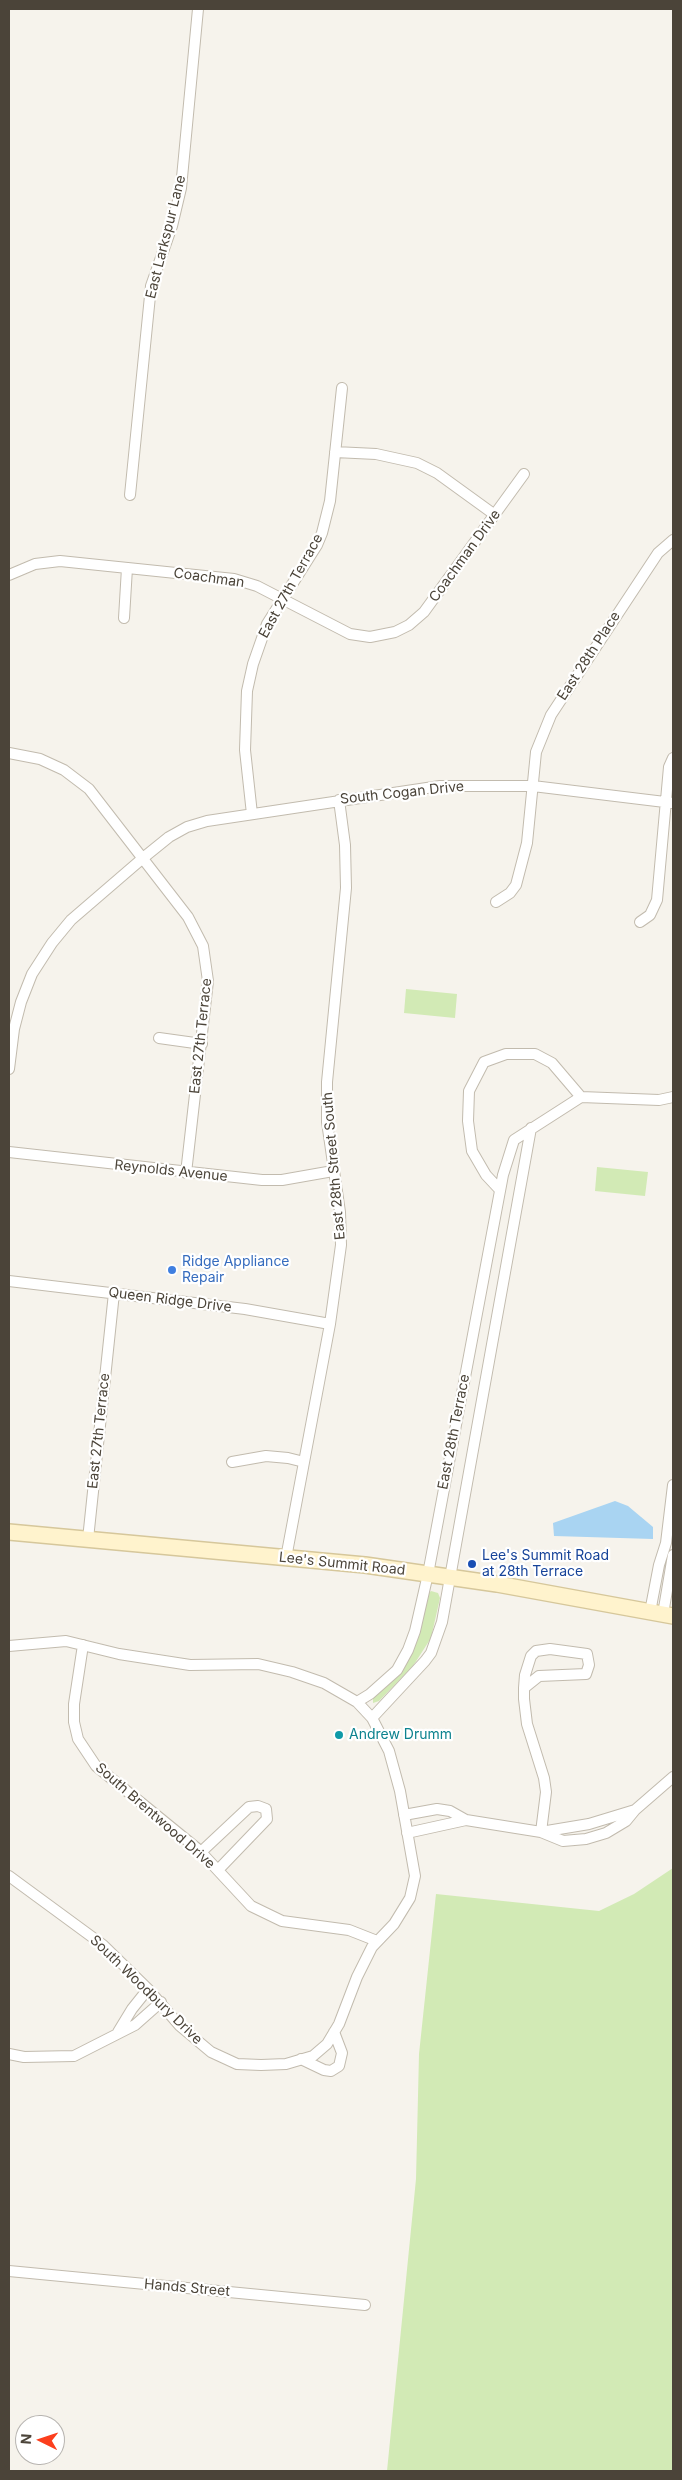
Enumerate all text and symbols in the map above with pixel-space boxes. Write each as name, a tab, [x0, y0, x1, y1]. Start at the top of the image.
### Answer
street label: East Larkspur Lane	[143, 173, 189, 301]
street label: Coachman Drive	[426, 507, 504, 605]
street label: East 27th Terrace	[255, 531, 327, 641]
street label: Coachman	[173, 565, 245, 591]
street label: East 28th Place	[554, 608, 624, 704]
street label: South Cogan Drive	[339, 778, 465, 808]
street label: East 27th Terrace	[187, 977, 215, 1095]
street label: East 28th Street South	[319, 1091, 349, 1241]
street label: Reynolds Avenue	[114, 1157, 228, 1185]
place label: Ridge Appliance Repair	[182, 1254, 290, 1286]
marker: Ridge Appliance Repair	[166, 1264, 178, 1276]
street label: Queen Ridge Drive	[107, 1284, 233, 1316]
street label: East 27th Terrace	[85, 1372, 113, 1490]
street label: East 28th Terrace	[435, 1373, 473, 1491]
place label: Lee's Summit Road at 28th Terrace	[482, 1548, 609, 1580]
street label: Lee's Summit Road	[278, 1549, 406, 1579]
marker: Lee's Summit Road at 28th Terrace	[466, 1558, 478, 1570]
place label: Andrew Drumm	[349, 1727, 452, 1743]
marker: Andrew Drumm	[333, 1729, 345, 1741]
street label: South Brentwood Drive	[92, 1759, 218, 1873]
street label: South Woodbury Drive	[86, 1932, 206, 2048]
street label: Hands Street	[143, 2276, 231, 2300]
north arrow	[15, 2415, 65, 2465]
text: N	[17, 2433, 34, 2445]

